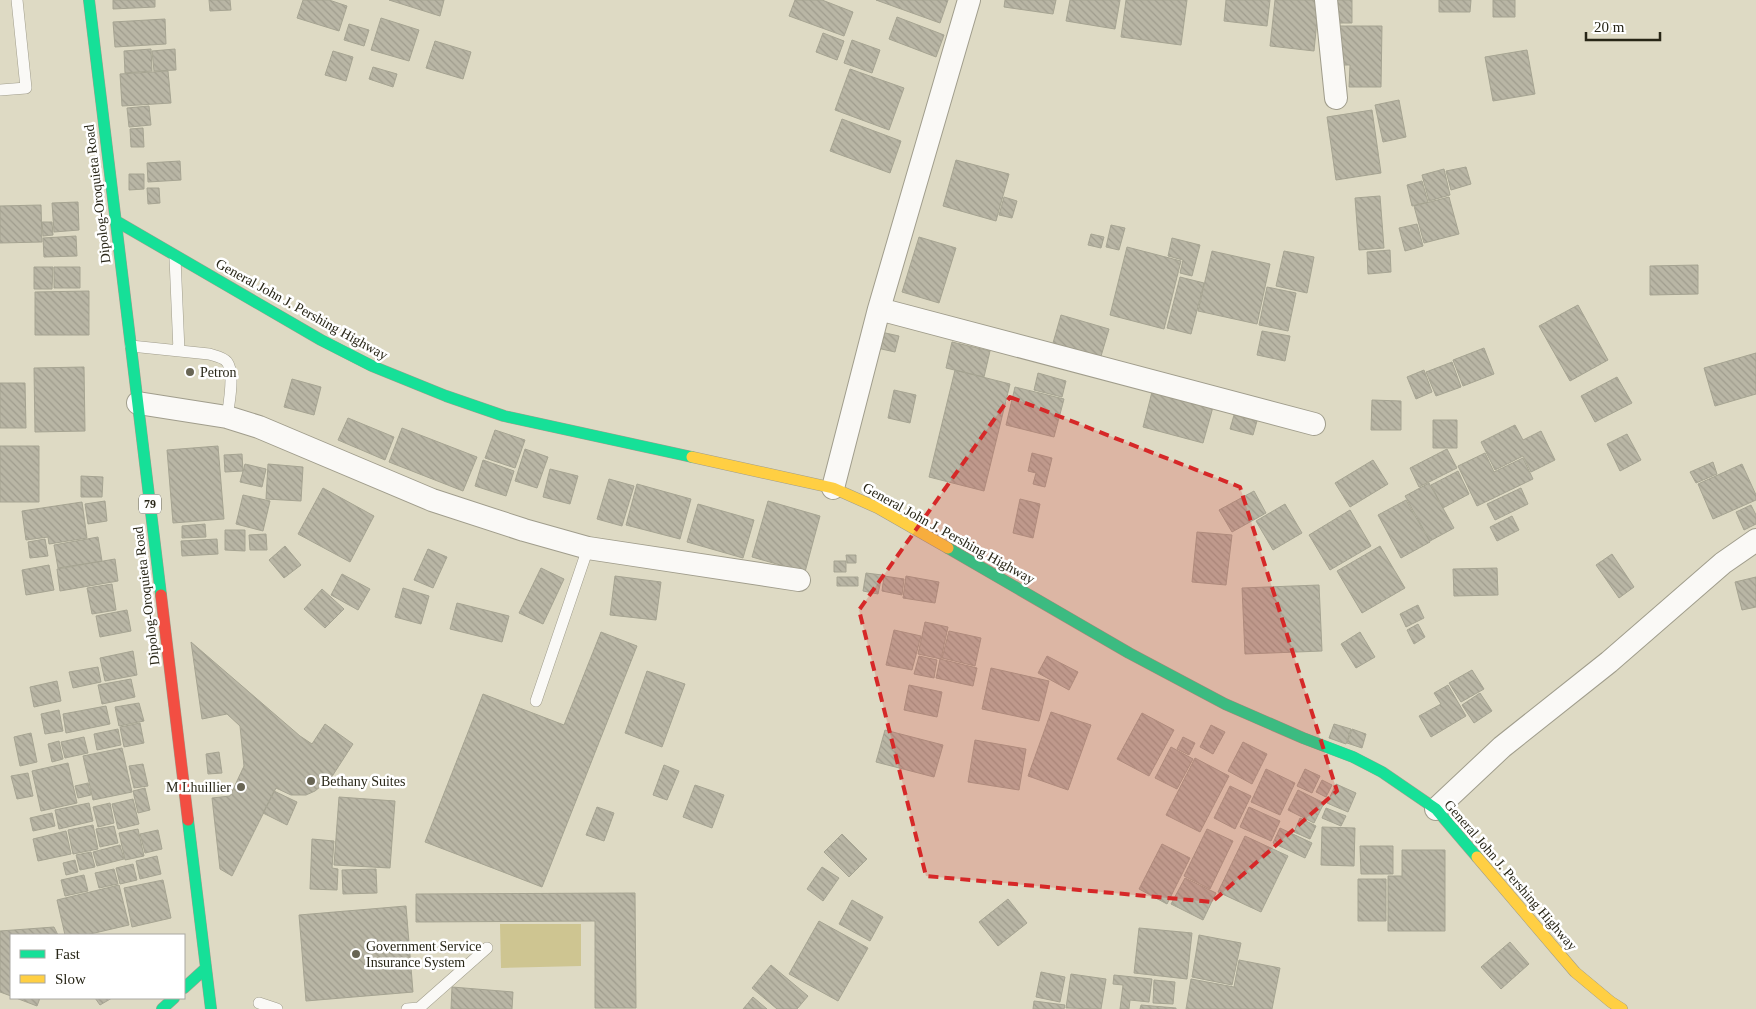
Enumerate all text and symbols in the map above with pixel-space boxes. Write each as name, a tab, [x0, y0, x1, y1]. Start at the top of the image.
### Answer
scale bar	[1586, 10, 1660, 42]
text: 20 m	[1594, 19, 1625, 35]
street label: Dipolog-Oroquieta Road	[82, 124, 113, 264]
street label: General John J. Pershing Highway	[213, 256, 390, 363]
place label: Petron	[200, 365, 237, 380]
marker: Petron	[184, 366, 196, 378]
street label: General John J. Pershing Highway	[860, 480, 1037, 587]
road number: 79	[139, 494, 161, 514]
street label: Dipolog-Oroquieta Road	[131, 526, 162, 666]
place label: Bethany Suites	[321, 774, 405, 789]
marker: Bethany Suites	[305, 775, 317, 787]
place label: M Lhuillier	[166, 780, 231, 795]
marker: M Lhuillier	[235, 781, 247, 793]
street label: General John J. Pershing Highway	[1441, 797, 1580, 953]
legend	[10, 934, 185, 999]
place label: Government Service Insurance System	[366, 939, 481, 970]
text: Fast	[55, 946, 81, 962]
marker: Government Service Insurance System	[350, 948, 362, 960]
text: Slow	[55, 971, 86, 987]

